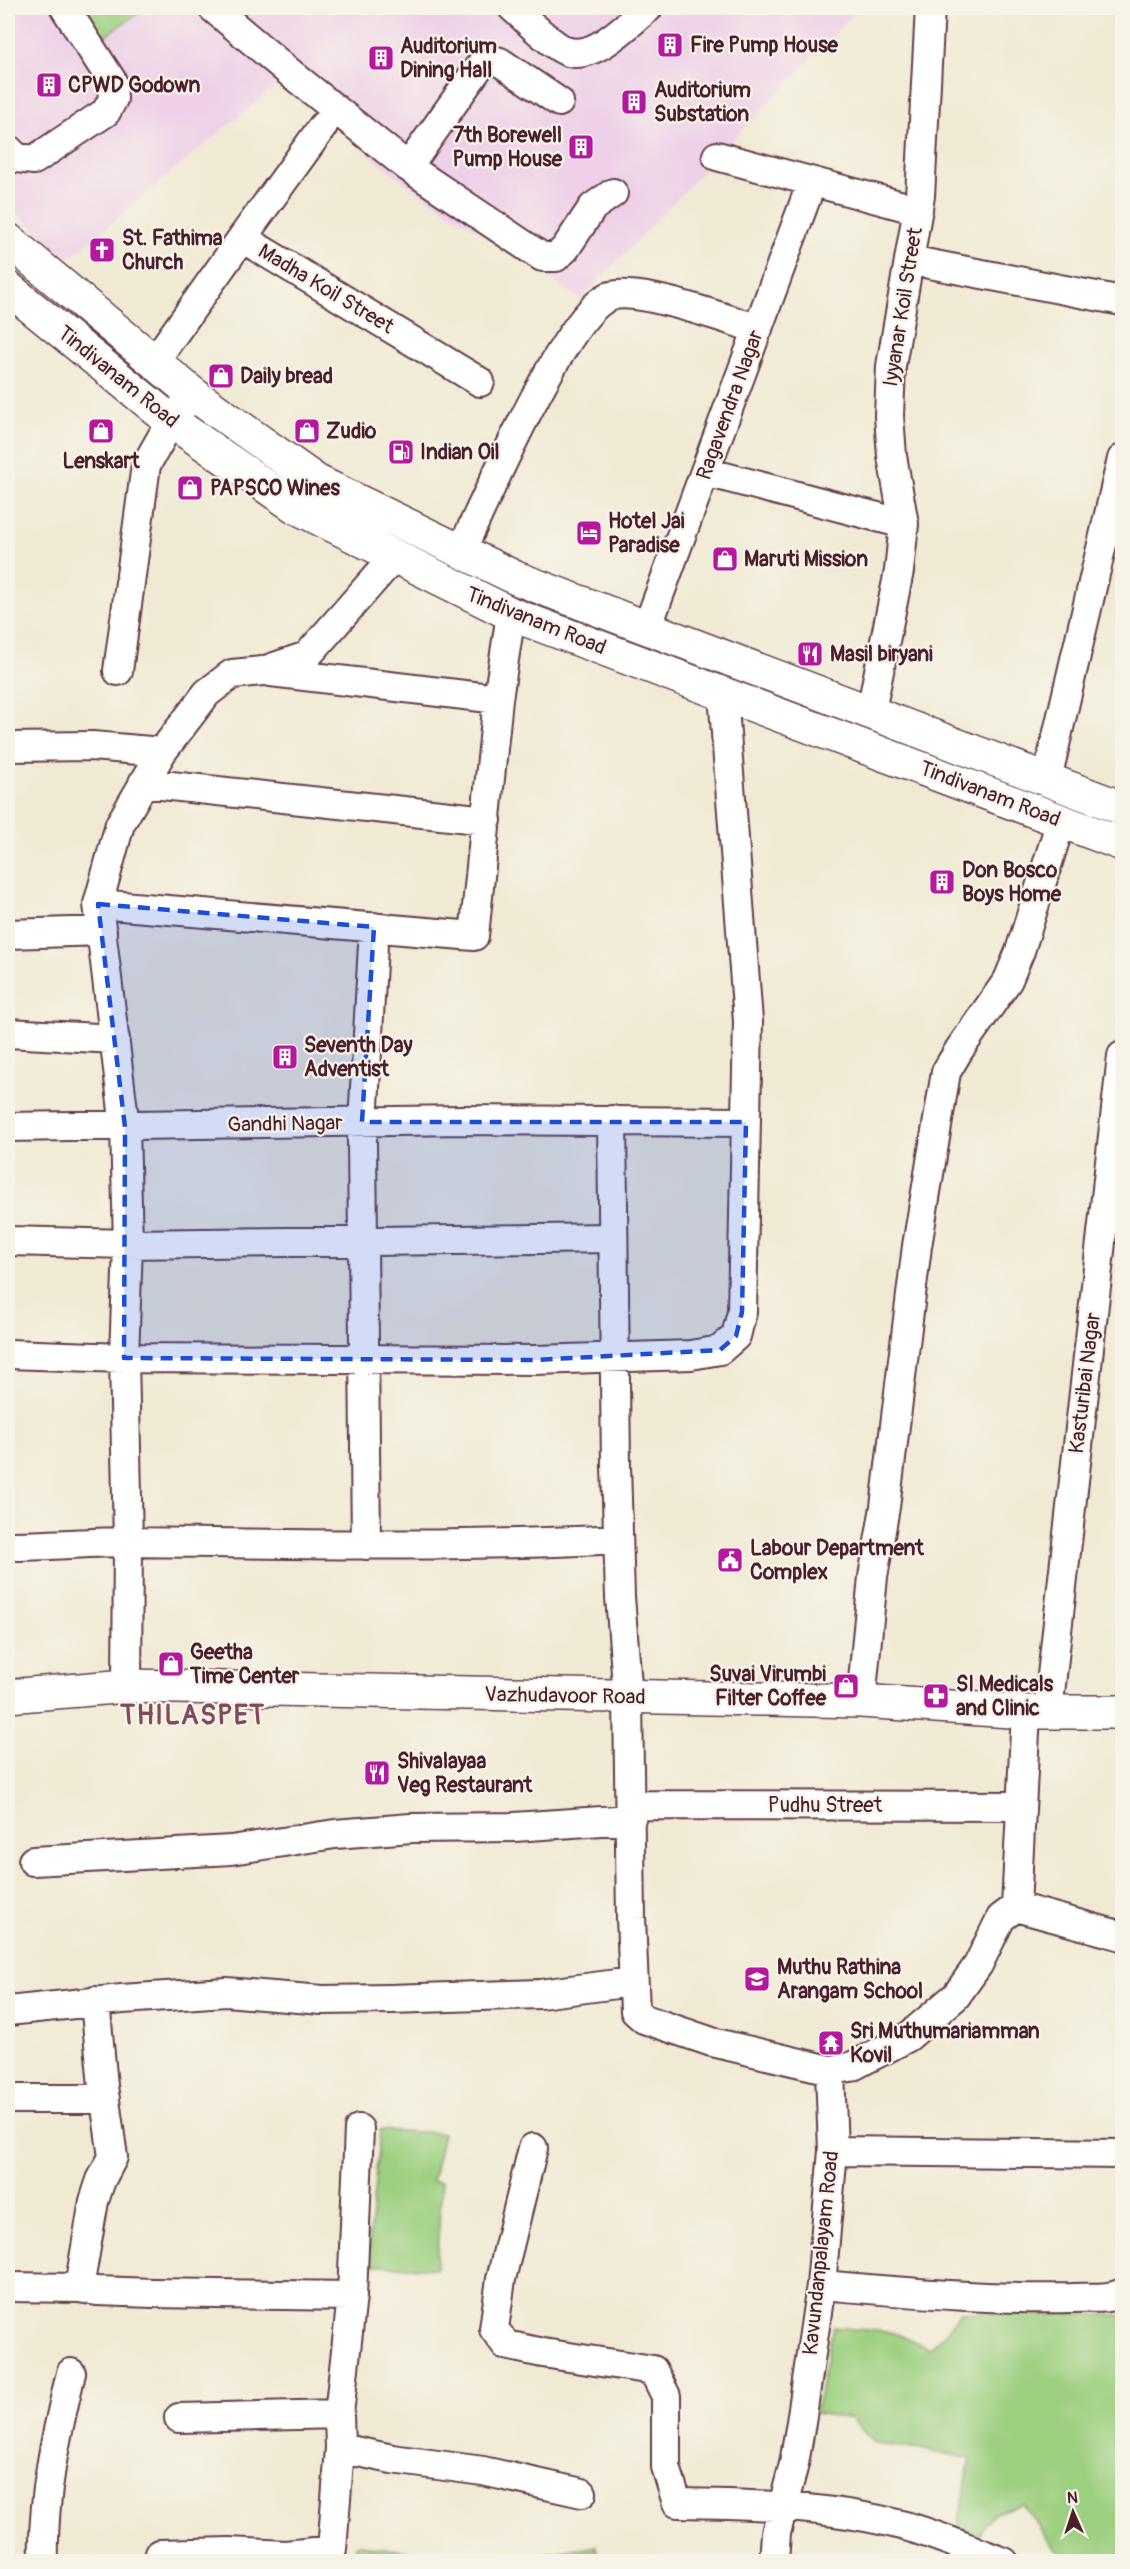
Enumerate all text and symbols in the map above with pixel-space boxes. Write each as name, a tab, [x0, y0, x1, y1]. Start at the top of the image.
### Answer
building icon: Fire Pump House	[655, 30, 685, 60]
place label: Fire Pump House	[690, 32, 839, 59]
place label: Auditorium Dining Hall	[400, 33, 497, 84]
building icon: Auditorium Dining Hall	[366, 43, 396, 73]
building icon: CPWD Godown	[34, 70, 64, 100]
place label: CPWD Godown	[68, 72, 201, 99]
place label: Auditorium Substation	[654, 77, 751, 128]
building icon: Auditorium Substation	[619, 87, 649, 117]
place label: 7th Borewell Pump House	[452, 122, 563, 173]
building icon: 7th Borewell Pump House	[566, 132, 596, 162]
place label: St. Fathima Church	[122, 225, 223, 276]
street label: Iyyanar Koil Street	[877, 225, 929, 389]
church icon: St. Fathima Church	[87, 235, 117, 265]
street label: Madha Koil Street	[253, 238, 399, 340]
street label: Tindivanam Road	[52, 320, 184, 434]
street label: Ragavendra Nagar	[690, 326, 770, 484]
shop icon: Daily bread	[206, 361, 236, 391]
place label: Daily bread	[240, 363, 333, 390]
shop icon: Lenskart	[86, 416, 116, 446]
shop icon: Zudio	[292, 416, 322, 446]
place label: Zudio	[326, 418, 377, 445]
fuel station icon: Indian Oil	[386, 437, 416, 467]
place label: Indian Oil	[420, 439, 500, 466]
place label: Lenskart	[62, 448, 140, 475]
shop icon: PAPSCO Wines	[175, 473, 205, 503]
place label: PAPSCO Wines	[210, 475, 340, 502]
place label: Hotel Jai Paradise	[608, 508, 685, 559]
hotel icon: Hotel Jai Paradise	[574, 518, 604, 548]
shop icon: Maruti Mission	[710, 544, 740, 574]
place label: Maruti Mission	[744, 546, 868, 573]
street label: Tindivanam Road	[462, 581, 610, 661]
restaurant icon: Masil biryani	[795, 639, 825, 669]
place label: Masil biryani	[830, 641, 933, 668]
street label: Tindivanam Road	[916, 755, 1064, 833]
place label: Don Bosco Boys Home	[962, 857, 1062, 908]
building icon: Don Bosco Boys Home	[927, 867, 957, 897]
place label: Seventh Day Adventist	[304, 1032, 412, 1083]
building icon: Seventh Day Adventist	[270, 1042, 300, 1072]
street label: Gandhi Nagar	[227, 1109, 343, 1139]
street label: Kasturibai Nagar	[1063, 1310, 1107, 1455]
place label: Labour Department Complex	[750, 1535, 924, 1586]
public building icon: Labour Department Complex	[715, 1545, 745, 1575]
place label: Geetha Time Center	[189, 1639, 300, 1690]
shop icon: Geetha Time Center	[156, 1649, 186, 1679]
place label: Suvai Virumbi Filter Coffee	[709, 1661, 827, 1712]
shop icon: Suvai Virumbi Filter Coffee	[831, 1671, 861, 1701]
place label: SI Medicals and Clinic	[956, 1671, 1054, 1722]
street label: Vazhudavoor Road	[484, 1681, 646, 1711]
pharmacy icon: SI Medicals and Clinic	[921, 1681, 951, 1711]
district label: THILASPET	[119, 1699, 266, 1732]
place label: Shivalayaa Veg Restaurant	[397, 1748, 533, 1799]
restaurant icon: Shivalayaa Veg Restaurant	[362, 1758, 392, 1788]
street label: Pudhu Street	[768, 1792, 883, 1819]
place label: Muthu Rathina Arangam School	[777, 1954, 923, 2005]
school or university icon: Muthu Rathina Arangam School	[742, 1964, 772, 1994]
place label: Sri Muthumariamman Kovil	[850, 2018, 1040, 2069]
temple icon: Sri Muthumariamman Kovil	[816, 2028, 846, 2058]
street label: Kavundanpalayam Road	[797, 2149, 845, 2357]
north arrow	[1043, 2482, 1103, 2542]
text: N	[1066, 2488, 1078, 2508]

